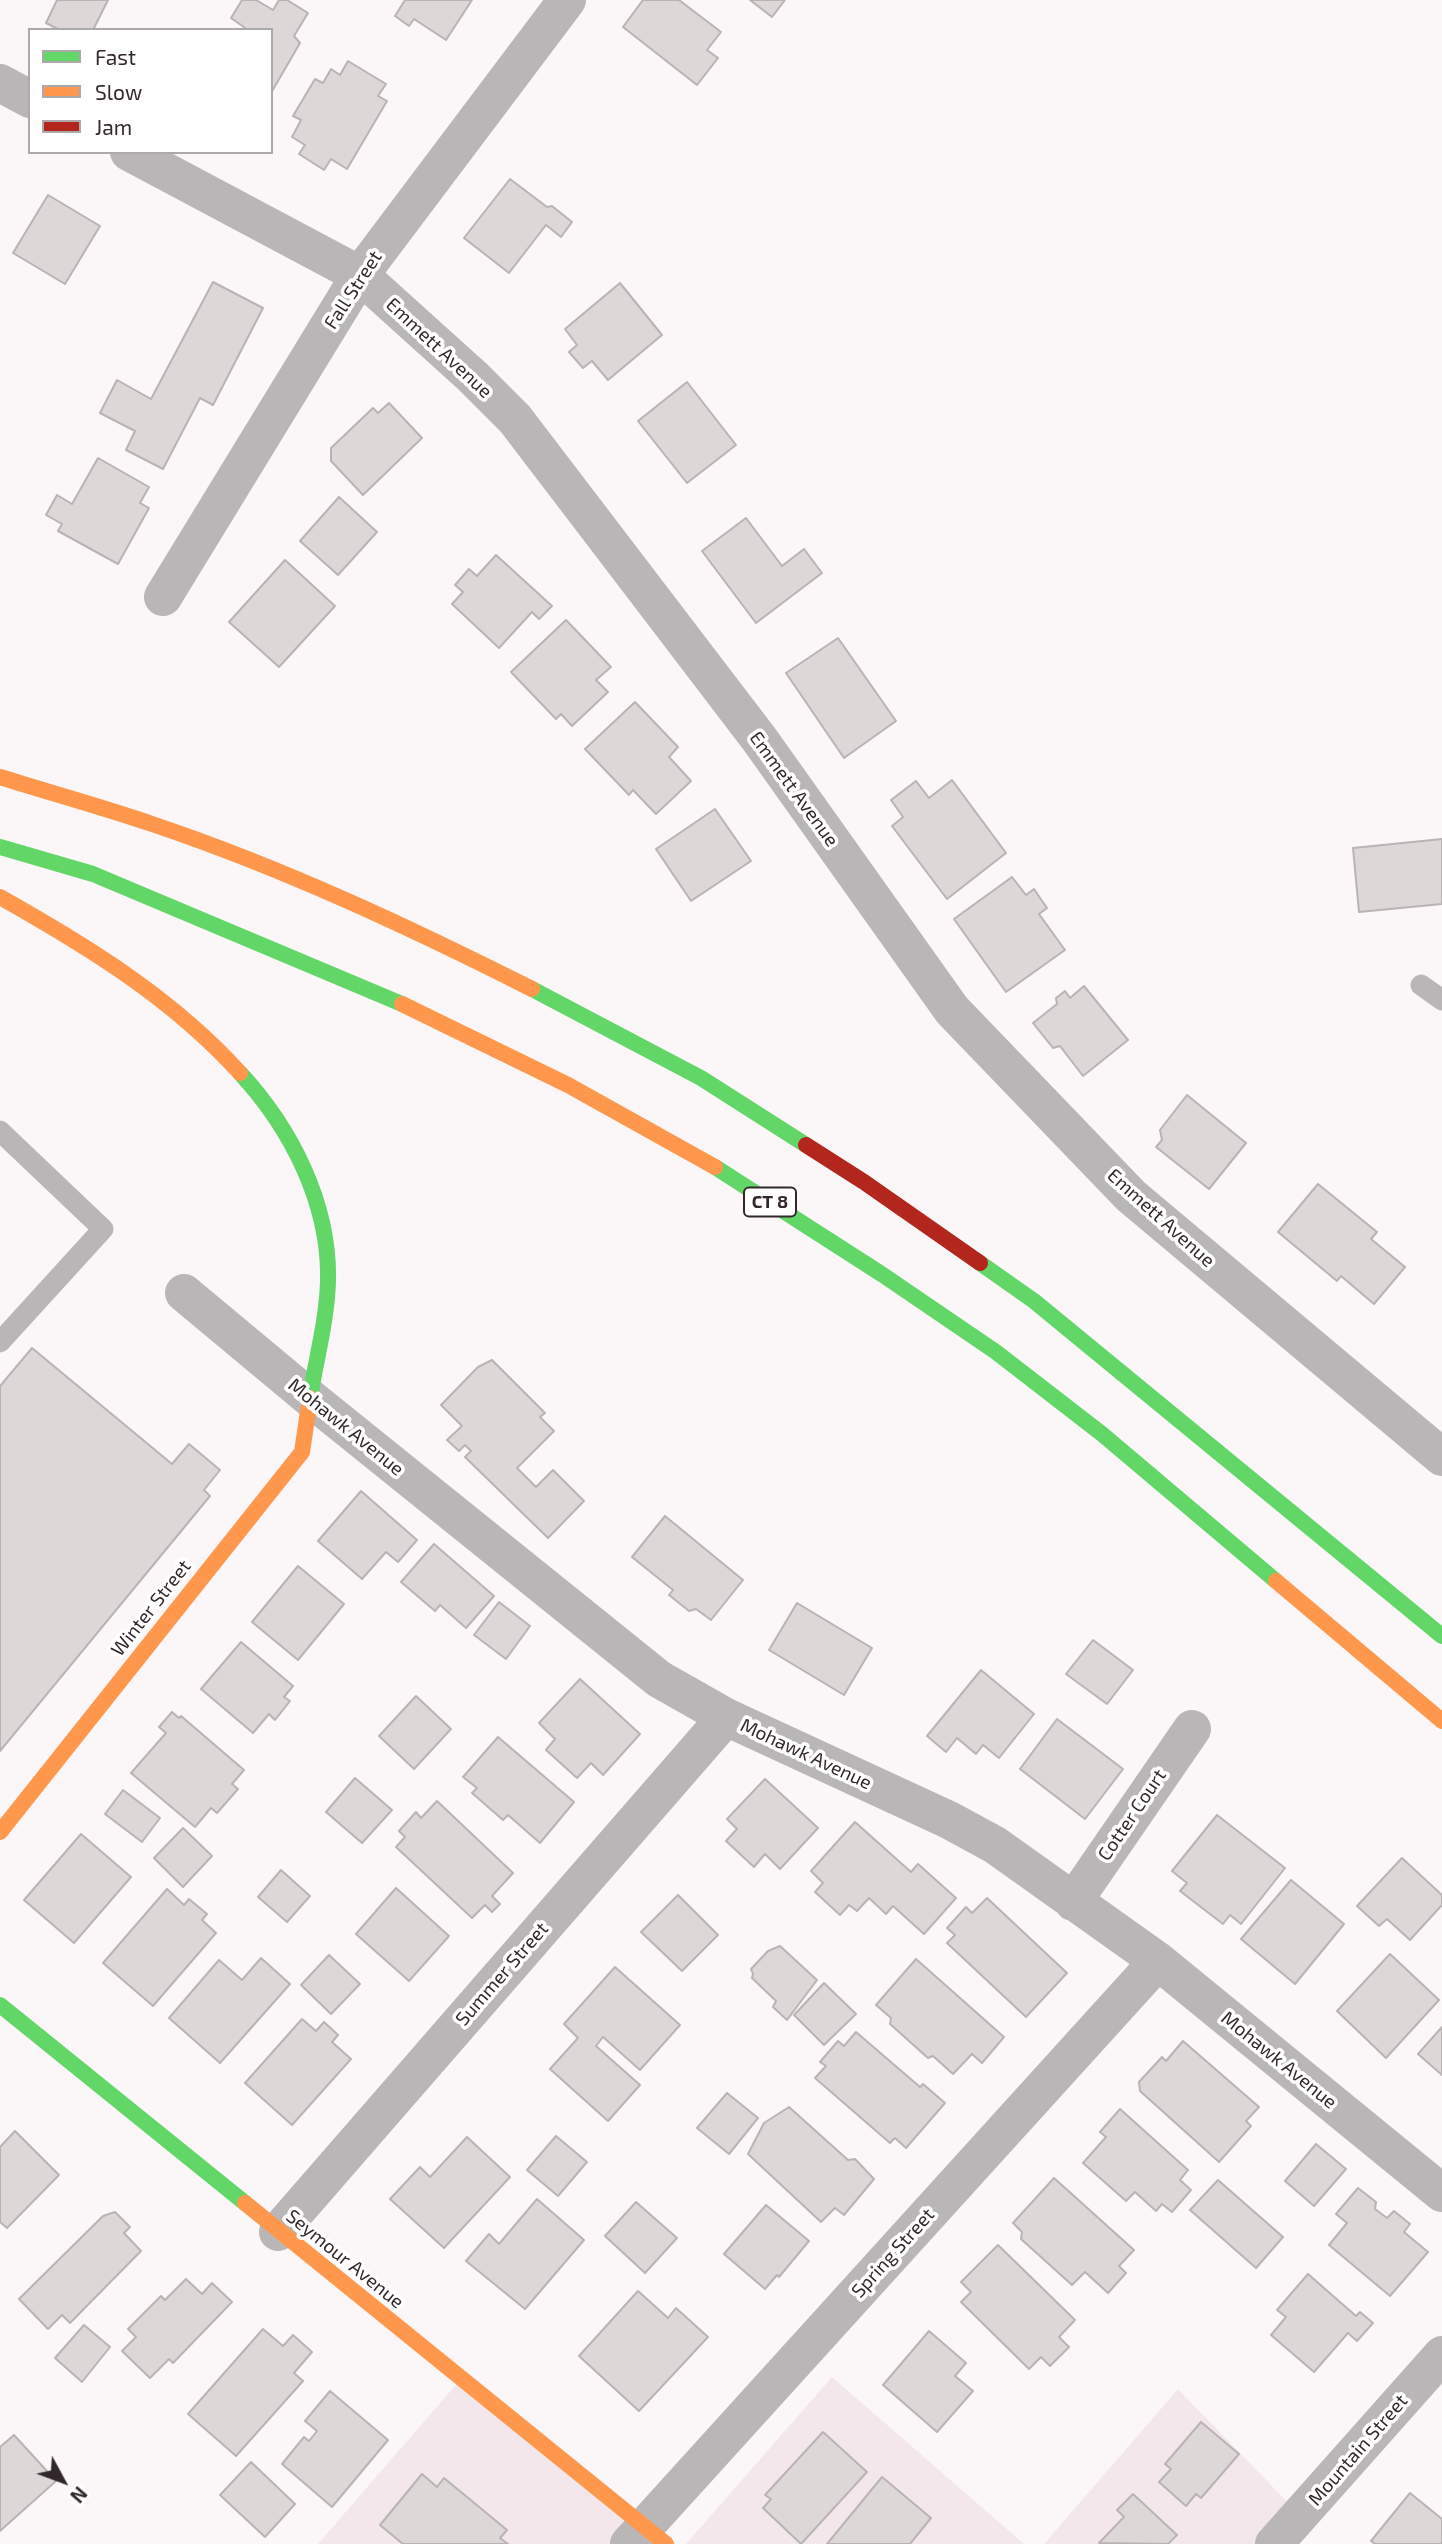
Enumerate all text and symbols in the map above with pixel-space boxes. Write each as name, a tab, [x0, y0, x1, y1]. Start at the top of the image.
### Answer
legend	[28, 28, 273, 154]
text: Fast	[95, 44, 136, 69]
text: Slow	[95, 79, 142, 104]
text: Jam	[95, 114, 132, 139]
street label: Fall Street	[319, 247, 387, 333]
street label: Emmett Avenue	[381, 293, 497, 403]
street label: Emmett Avenue	[745, 727, 843, 851]
street label: Emmett Avenue	[1103, 1164, 1219, 1272]
road number: CT 8	[744, 1188, 796, 1217]
street label: Mohawk Avenue	[284, 1373, 408, 1481]
street label: Winter Street	[106, 1555, 196, 1661]
street label: Mohawk Avenue	[737, 1714, 875, 1794]
street label: Cotter Court	[1093, 1765, 1171, 1865]
street label: Summer Street	[451, 1918, 553, 2030]
street label: Mohawk Avenue	[1217, 2006, 1341, 2114]
street label: Spring Street	[847, 2203, 939, 2303]
street label: Seymour Avenue	[282, 2205, 408, 2313]
street label: Mountain Street	[1304, 2390, 1412, 2510]
north arrow	[28, 2446, 98, 2516]
text: N	[66, 2482, 92, 2508]

